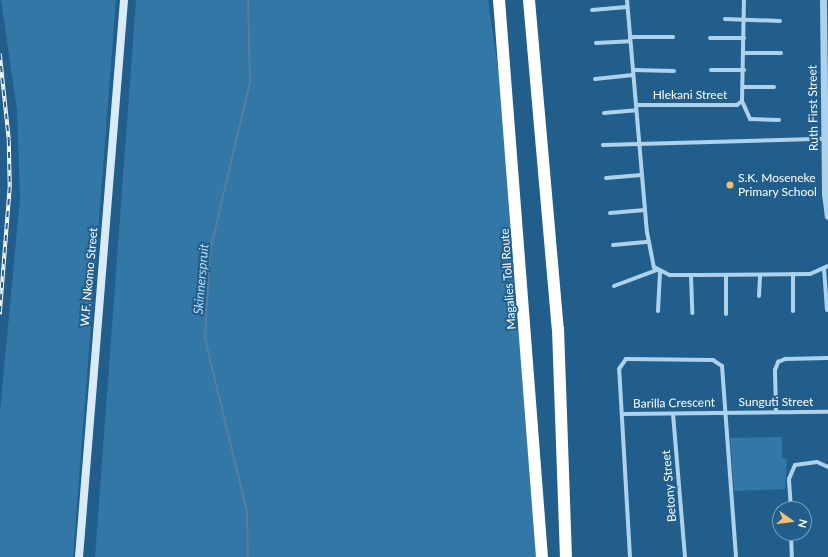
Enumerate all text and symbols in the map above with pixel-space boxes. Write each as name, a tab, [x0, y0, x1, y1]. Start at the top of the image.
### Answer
street label: Ruth First Street	[805, 65, 821, 151]
street label: Hlekani Street	[653, 88, 727, 102]
place label: S.K. Moseneke Primary School	[738, 171, 817, 199]
marker: S.K. Moseneke Primary School	[725, 180, 735, 190]
street label: W.F. Nkomo Street	[78, 227, 100, 327]
street label: Magalies Toll Route	[497, 228, 519, 330]
water label: Skinnerspruit	[190, 243, 212, 315]
street label: Barilla Crescent	[633, 395, 715, 411]
street label: Sunguti Street	[739, 395, 813, 409]
street label: Betony Street	[659, 449, 679, 523]
north arrow	[772, 501, 812, 541]
text: N	[796, 518, 810, 529]

